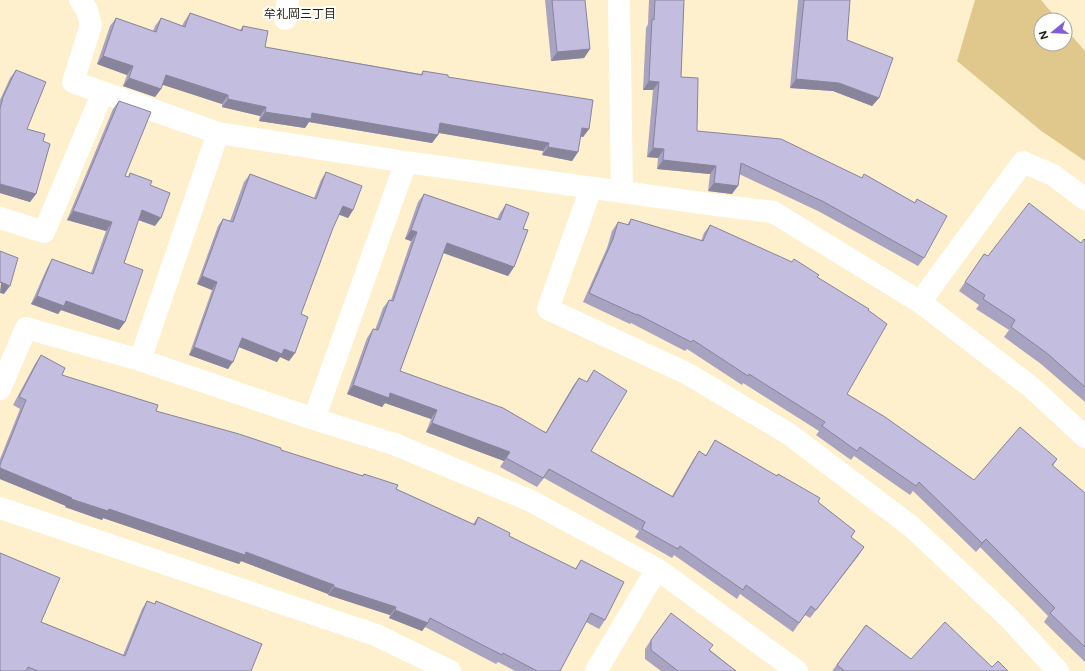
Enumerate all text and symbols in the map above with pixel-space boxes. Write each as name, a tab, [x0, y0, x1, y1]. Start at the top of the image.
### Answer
district label: 牟礼岡三丁目	[264, 7, 336, 21]
north arrow	[1033, 12, 1073, 52]
text: N	[1036, 29, 1051, 41]

